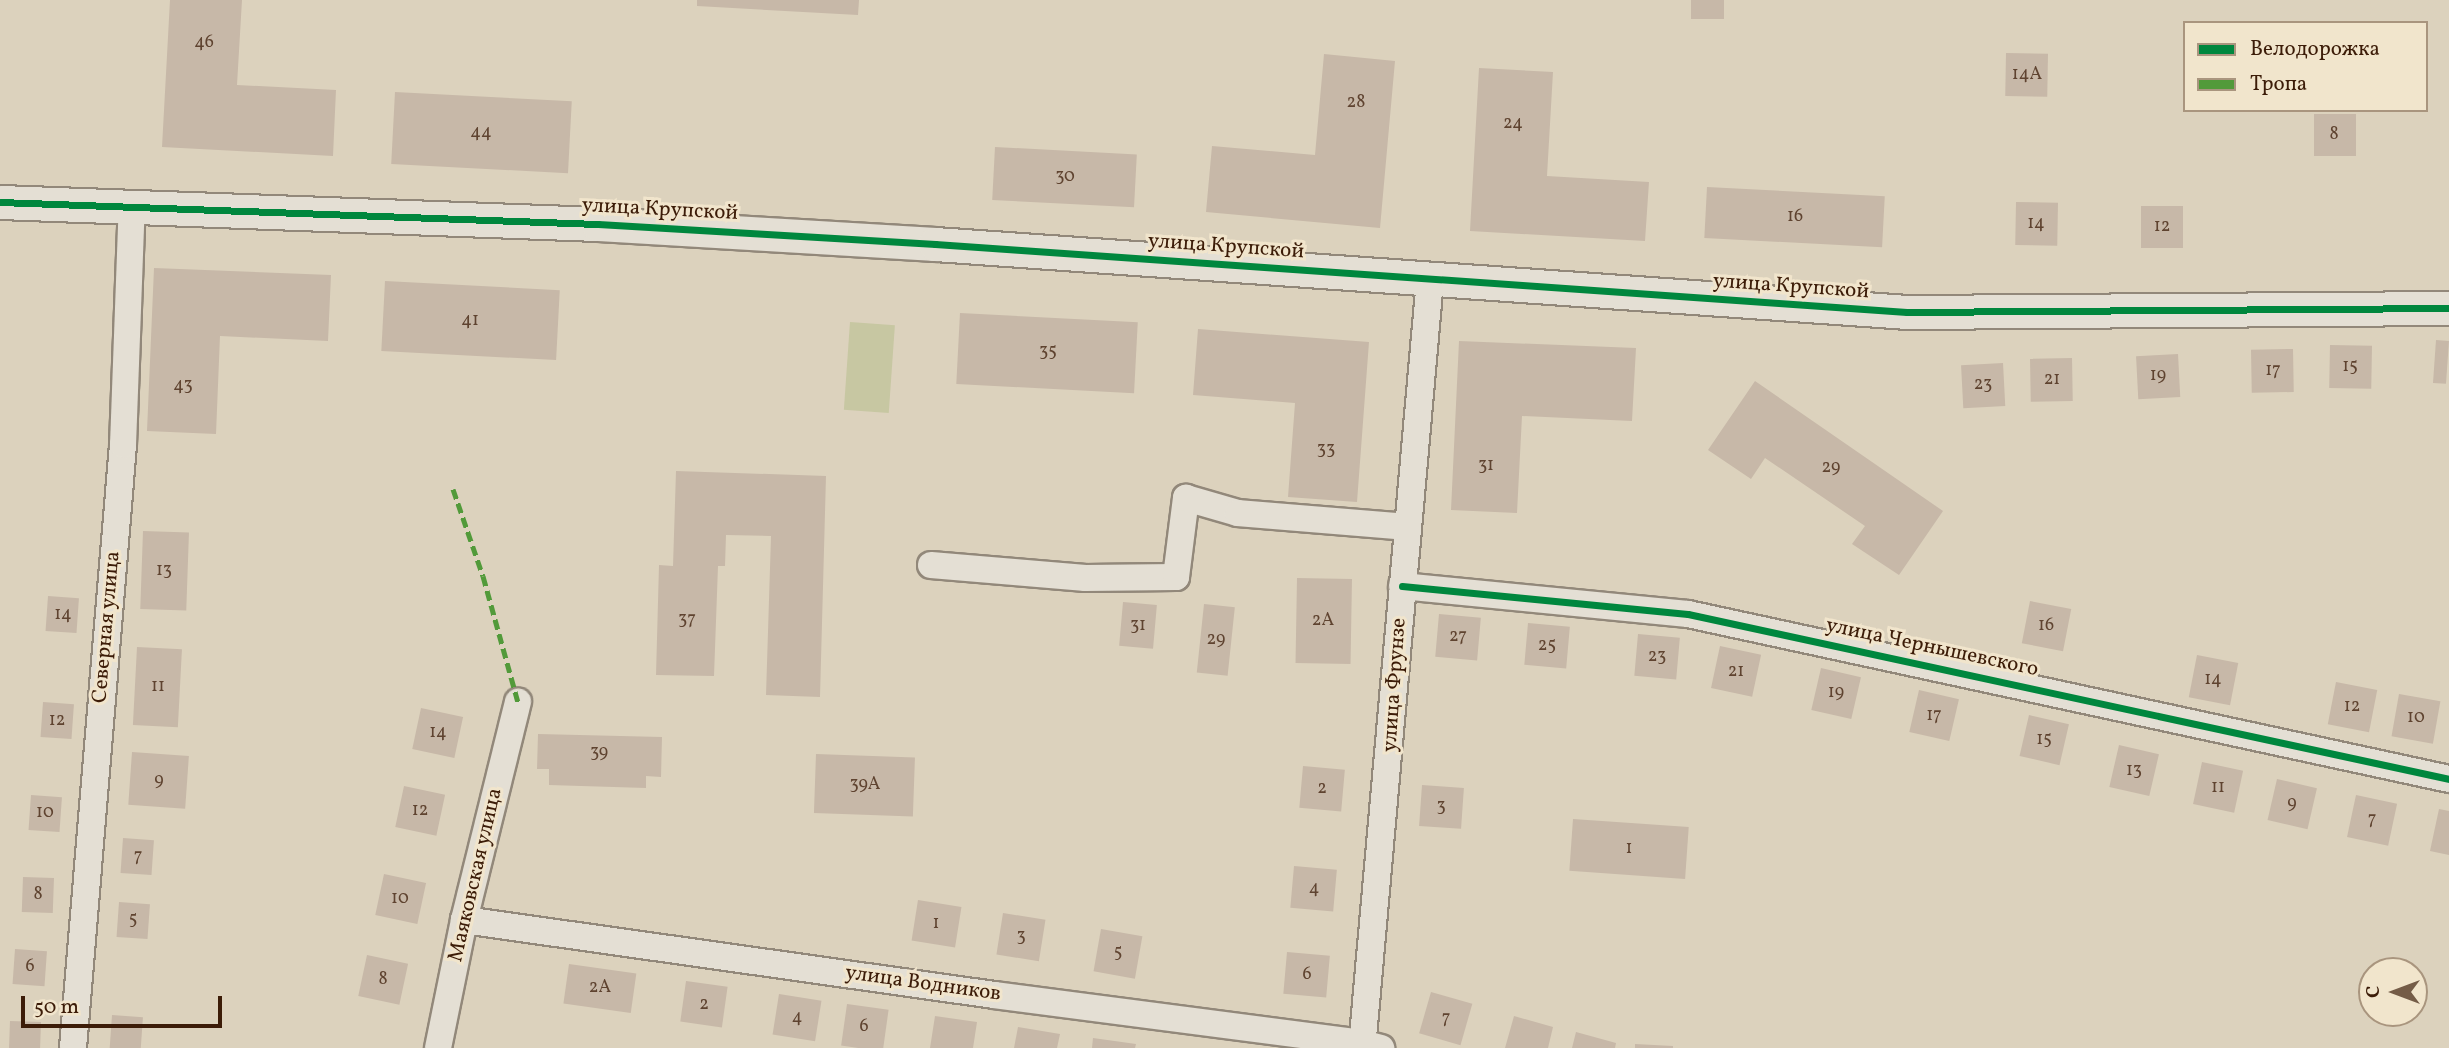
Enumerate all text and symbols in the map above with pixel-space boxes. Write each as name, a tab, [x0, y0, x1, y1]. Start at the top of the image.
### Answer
legend	[2183, 21, 2428, 112]
house number: 46	[194, 32, 214, 54]
text: Велодорожка	[2250, 35, 2380, 64]
house number: 14А	[2012, 64, 2042, 86]
text: Тропа	[2250, 70, 2307, 99]
house number: 28	[1347, 92, 1365, 114]
house number: 24	[1503, 113, 1523, 135]
house number: 44	[470, 122, 492, 144]
house number: 8	[2329, 124, 2339, 146]
house number: 30	[1055, 166, 1075, 188]
street label: улица Крупской	[581, 193, 739, 227]
house number: 16	[1787, 206, 1803, 228]
house number: 14	[2027, 213, 2045, 235]
house number: 12	[2154, 216, 2170, 238]
street label: улица Крупской	[1147, 229, 1305, 265]
street label: улица Крупской	[1712, 269, 1870, 305]
house number: 41	[461, 310, 479, 332]
house number: 35	[1039, 341, 1057, 363]
house number: 15	[2342, 356, 2358, 378]
house number: 17	[2265, 360, 2281, 382]
house number: 19	[2150, 365, 2166, 387]
house number: 21	[2044, 369, 2060, 391]
house number: 23	[1974, 374, 1992, 396]
house number: 43	[173, 375, 193, 397]
house number: 33	[1317, 439, 1335, 461]
house number: 31	[1478, 455, 1494, 477]
house number: 29	[1822, 457, 1840, 479]
street label: Северная улица	[88, 550, 126, 704]
house number: 13	[156, 560, 172, 582]
house number: 14	[54, 604, 72, 626]
house number: 37	[678, 609, 696, 631]
house number: 2А	[1312, 610, 1334, 632]
street label: улица Чернышевского	[1823, 613, 2041, 683]
house number: 31	[1130, 615, 1146, 637]
house number: 16	[2038, 615, 2054, 637]
street label: улица Фрунзе	[1378, 617, 1412, 753]
house number: 27	[1449, 626, 1467, 648]
house number: 29	[1207, 629, 1225, 651]
house number: 25	[1538, 635, 1556, 657]
house number: 23	[1648, 646, 1666, 668]
house number: 21	[1728, 661, 1744, 683]
house number: 14	[2204, 669, 2222, 691]
house number: 11	[151, 676, 165, 698]
house number: 19	[1828, 682, 1844, 704]
house number: 12	[2344, 696, 2360, 718]
house number: 17	[1926, 705, 1942, 727]
house number: 10	[2407, 707, 2425, 729]
house number: 12	[49, 710, 65, 732]
house number: 14	[429, 722, 447, 744]
house number: 15	[2036, 729, 2052, 751]
house number: 39	[590, 742, 608, 764]
house number: 13	[2126, 760, 2142, 782]
house number: 9	[154, 770, 164, 792]
house number: 39А	[850, 774, 880, 796]
house number: 11	[2211, 777, 2225, 799]
house number: 2	[1317, 778, 1327, 800]
street label: Маяковская улица	[444, 785, 508, 965]
house number: 9	[2287, 793, 2297, 815]
house number: 3	[1436, 796, 1446, 818]
house number: 12	[412, 800, 428, 822]
house number: 10	[36, 802, 54, 824]
house number: 7	[2368, 809, 2376, 831]
house number: 1	[1626, 838, 1632, 860]
house number: 7	[134, 846, 142, 868]
house number: 4	[1309, 878, 1319, 900]
house number: 8	[33, 884, 43, 906]
house number: 10	[391, 888, 409, 910]
house number: 5	[129, 909, 137, 931]
house number: 1	[933, 913, 939, 935]
house number: 3	[1016, 926, 1026, 948]
house number: 5	[1114, 942, 1122, 964]
house number: 6	[25, 956, 35, 978]
north arrow	[2358, 957, 2428, 1027]
street label: улица Водников	[843, 961, 1003, 1007]
house number: 6	[1302, 964, 1312, 986]
house number: 8	[378, 969, 388, 991]
house number: 2А	[589, 977, 611, 999]
scale bar	[24, 982, 226, 1026]
text: С	[2361, 986, 2387, 998]
text: 50 m	[34, 993, 79, 1022]
house number: 2	[699, 994, 709, 1016]
house number: 4	[792, 1007, 802, 1029]
house number: 7	[1442, 1008, 1450, 1030]
house number: 6	[859, 1016, 869, 1038]

